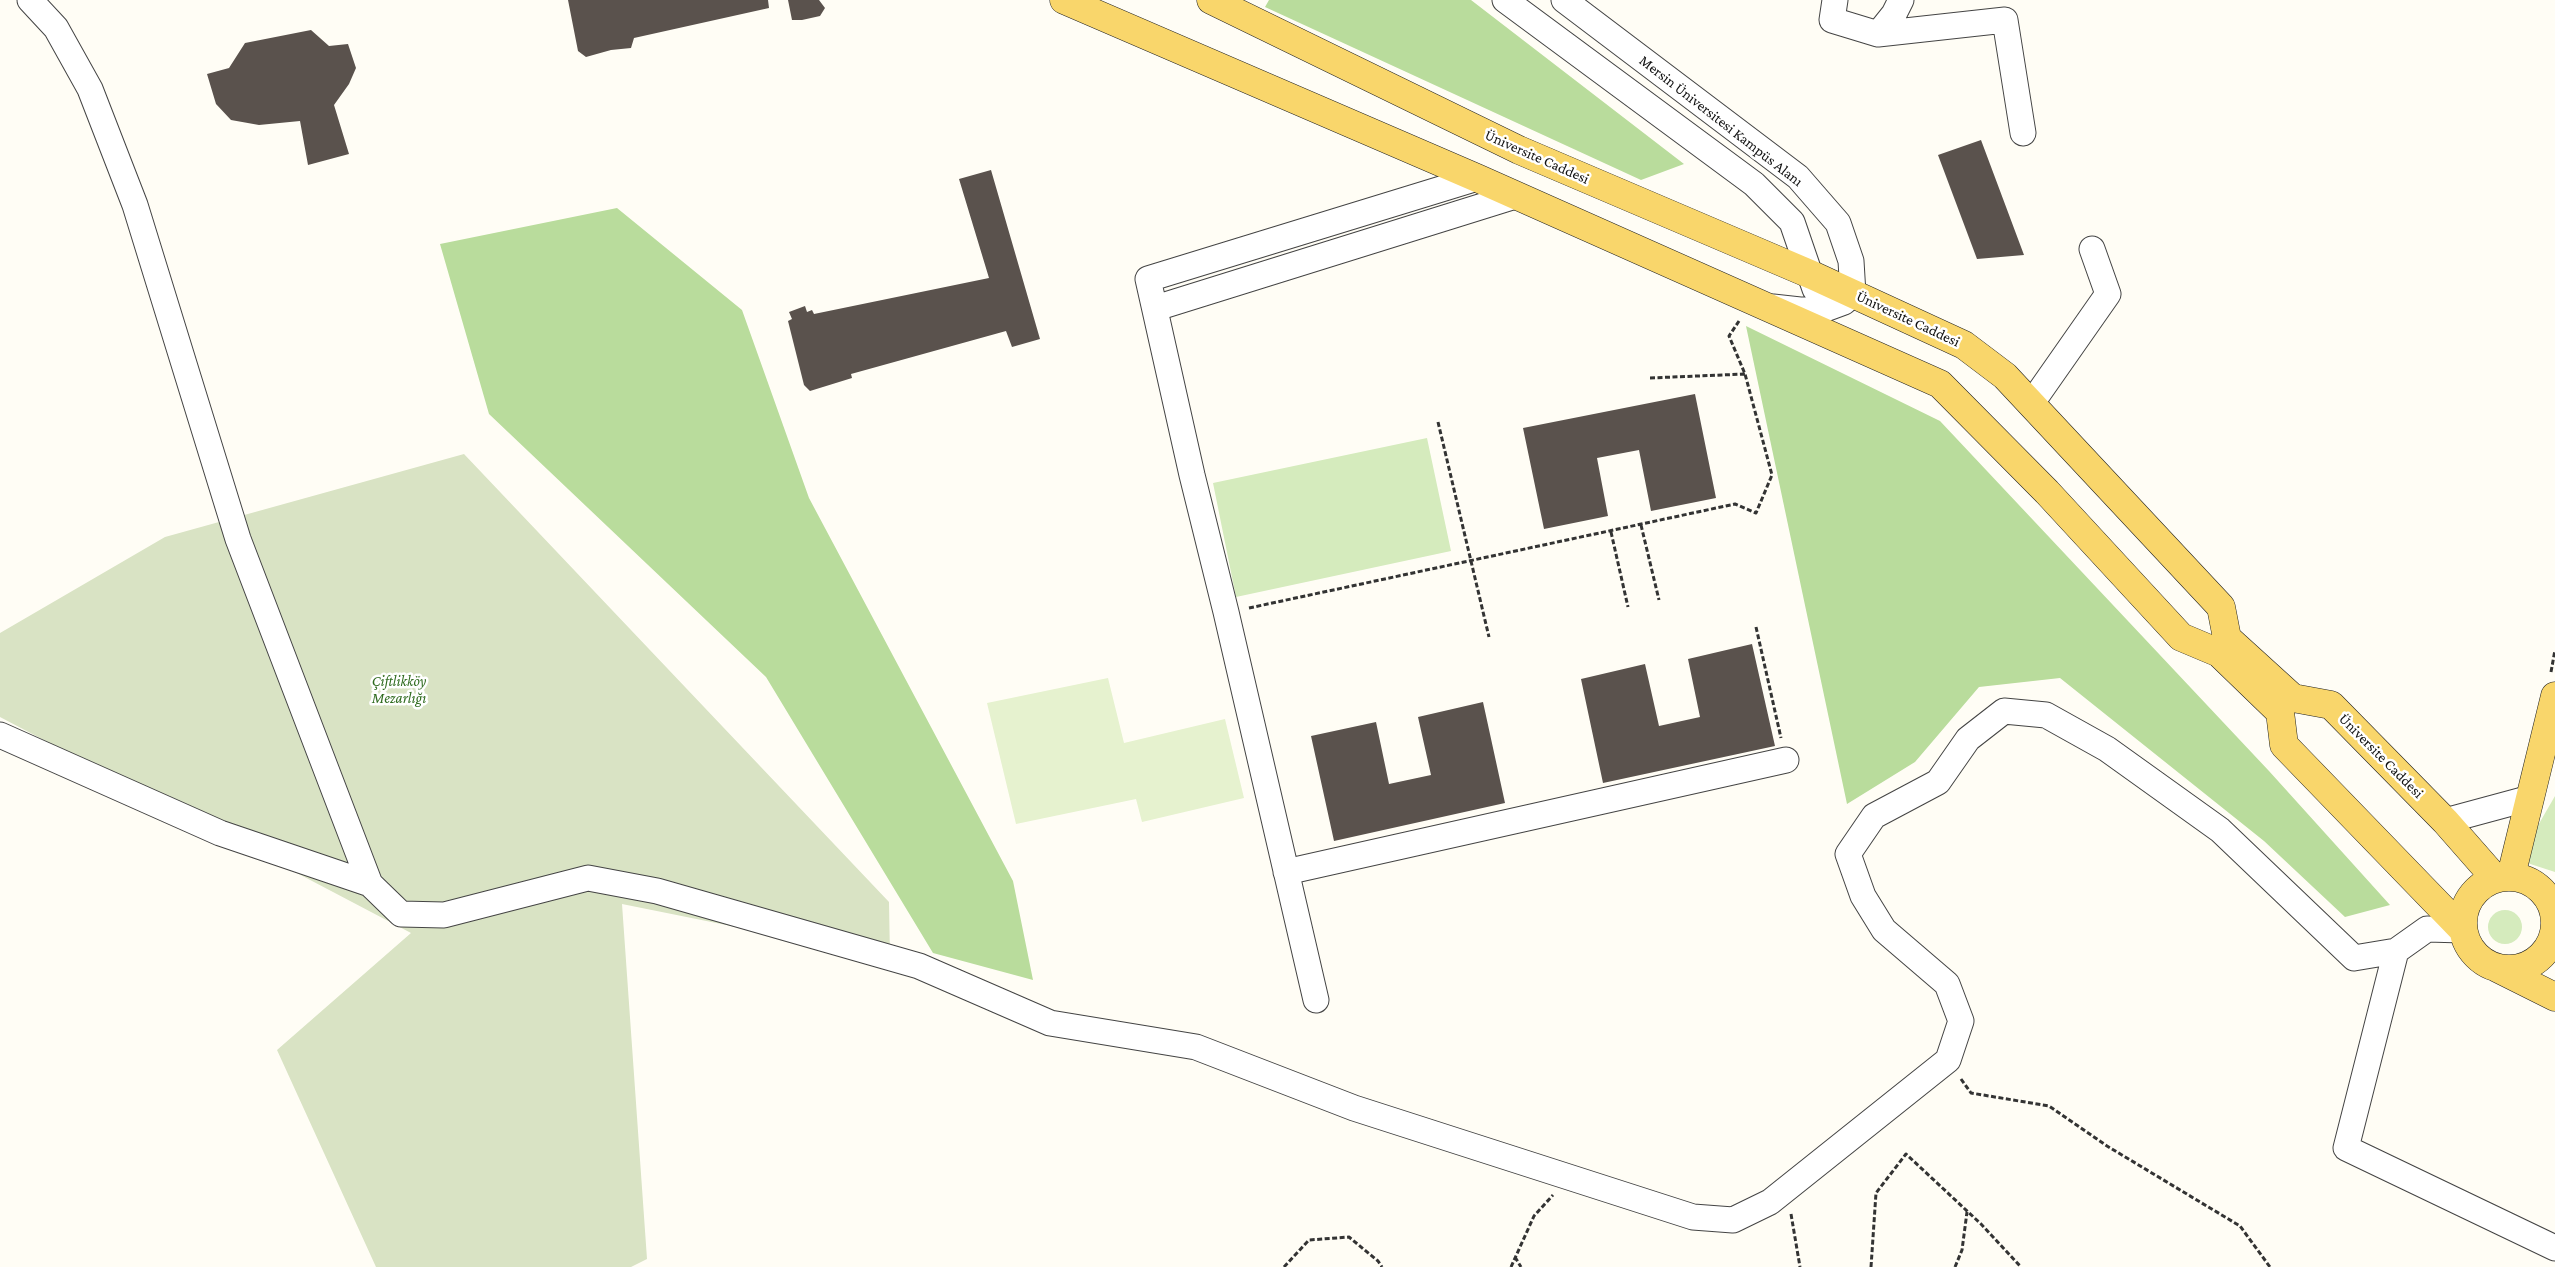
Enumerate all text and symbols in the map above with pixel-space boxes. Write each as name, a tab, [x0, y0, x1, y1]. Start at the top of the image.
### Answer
street label: Mersin Üniversitesi Kampüs Alanı	[1636, 52, 1806, 190]
street label: Üniversite Caddesi	[1482, 126, 1592, 188]
street label: Üniversite Caddesi	[1853, 287, 1963, 351]
park label: Çiftlikköy Mezarlığı	[372, 672, 426, 707]
street label: Üniversite Caddesi	[2335, 710, 2427, 802]

